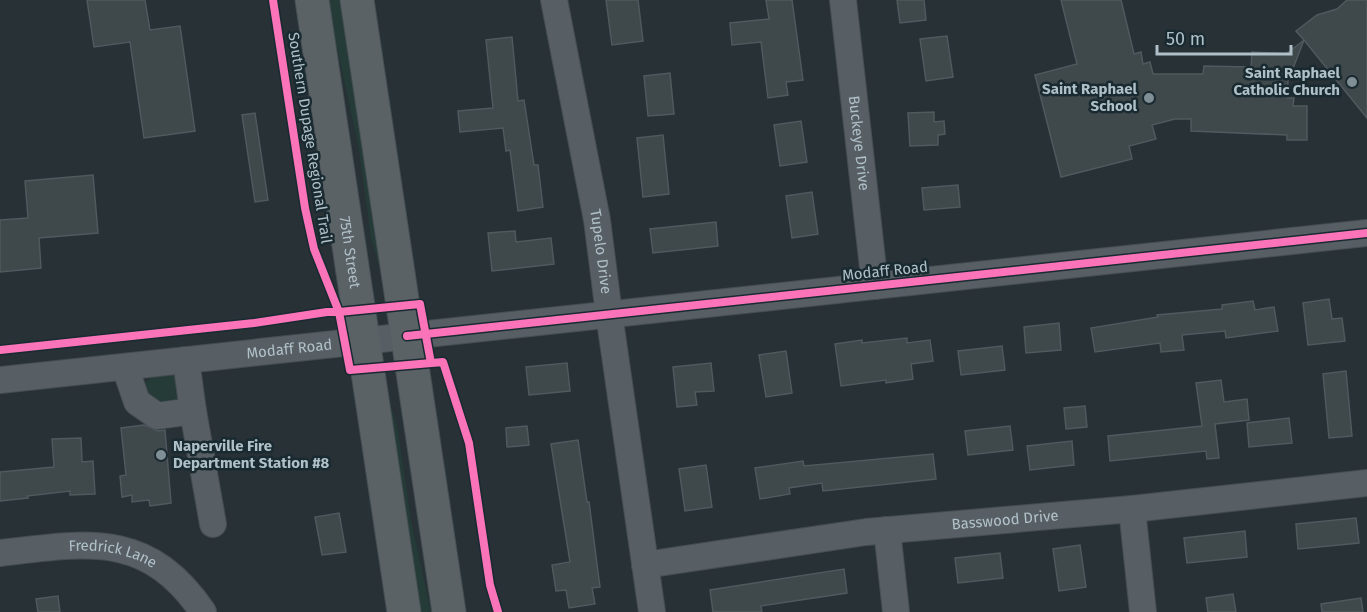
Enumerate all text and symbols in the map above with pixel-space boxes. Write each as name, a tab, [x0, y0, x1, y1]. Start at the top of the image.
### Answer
scale bar	[1157, 18, 1290, 56]
text: 50 m	[1166, 28, 1205, 50]
street label: Southern Dupage Regional Trail	[284, 31, 336, 246]
place label: Saint Raphael Catholic Church	[1234, 64, 1341, 99]
marker: Saint Raphael Catholic Church	[1345, 75, 1359, 89]
place label: Saint Raphael School	[1042, 80, 1138, 115]
marker: Saint Raphael School	[1142, 91, 1156, 105]
street label: Buckeye Drive	[845, 95, 873, 192]
street label: Tupelo Drive	[586, 208, 615, 295]
street label: 75th Street	[336, 215, 364, 290]
street label: Modaff Road	[841, 258, 929, 284]
street label: Modaff Road	[245, 335, 333, 362]
place label: Naperville Fire Department Station #8	[173, 437, 330, 472]
marker: Naperville Fire Department Station #8	[154, 448, 168, 462]
street label: Basswood Drive	[951, 506, 1059, 534]
street label: Fredrick Lane	[68, 537, 160, 572]

